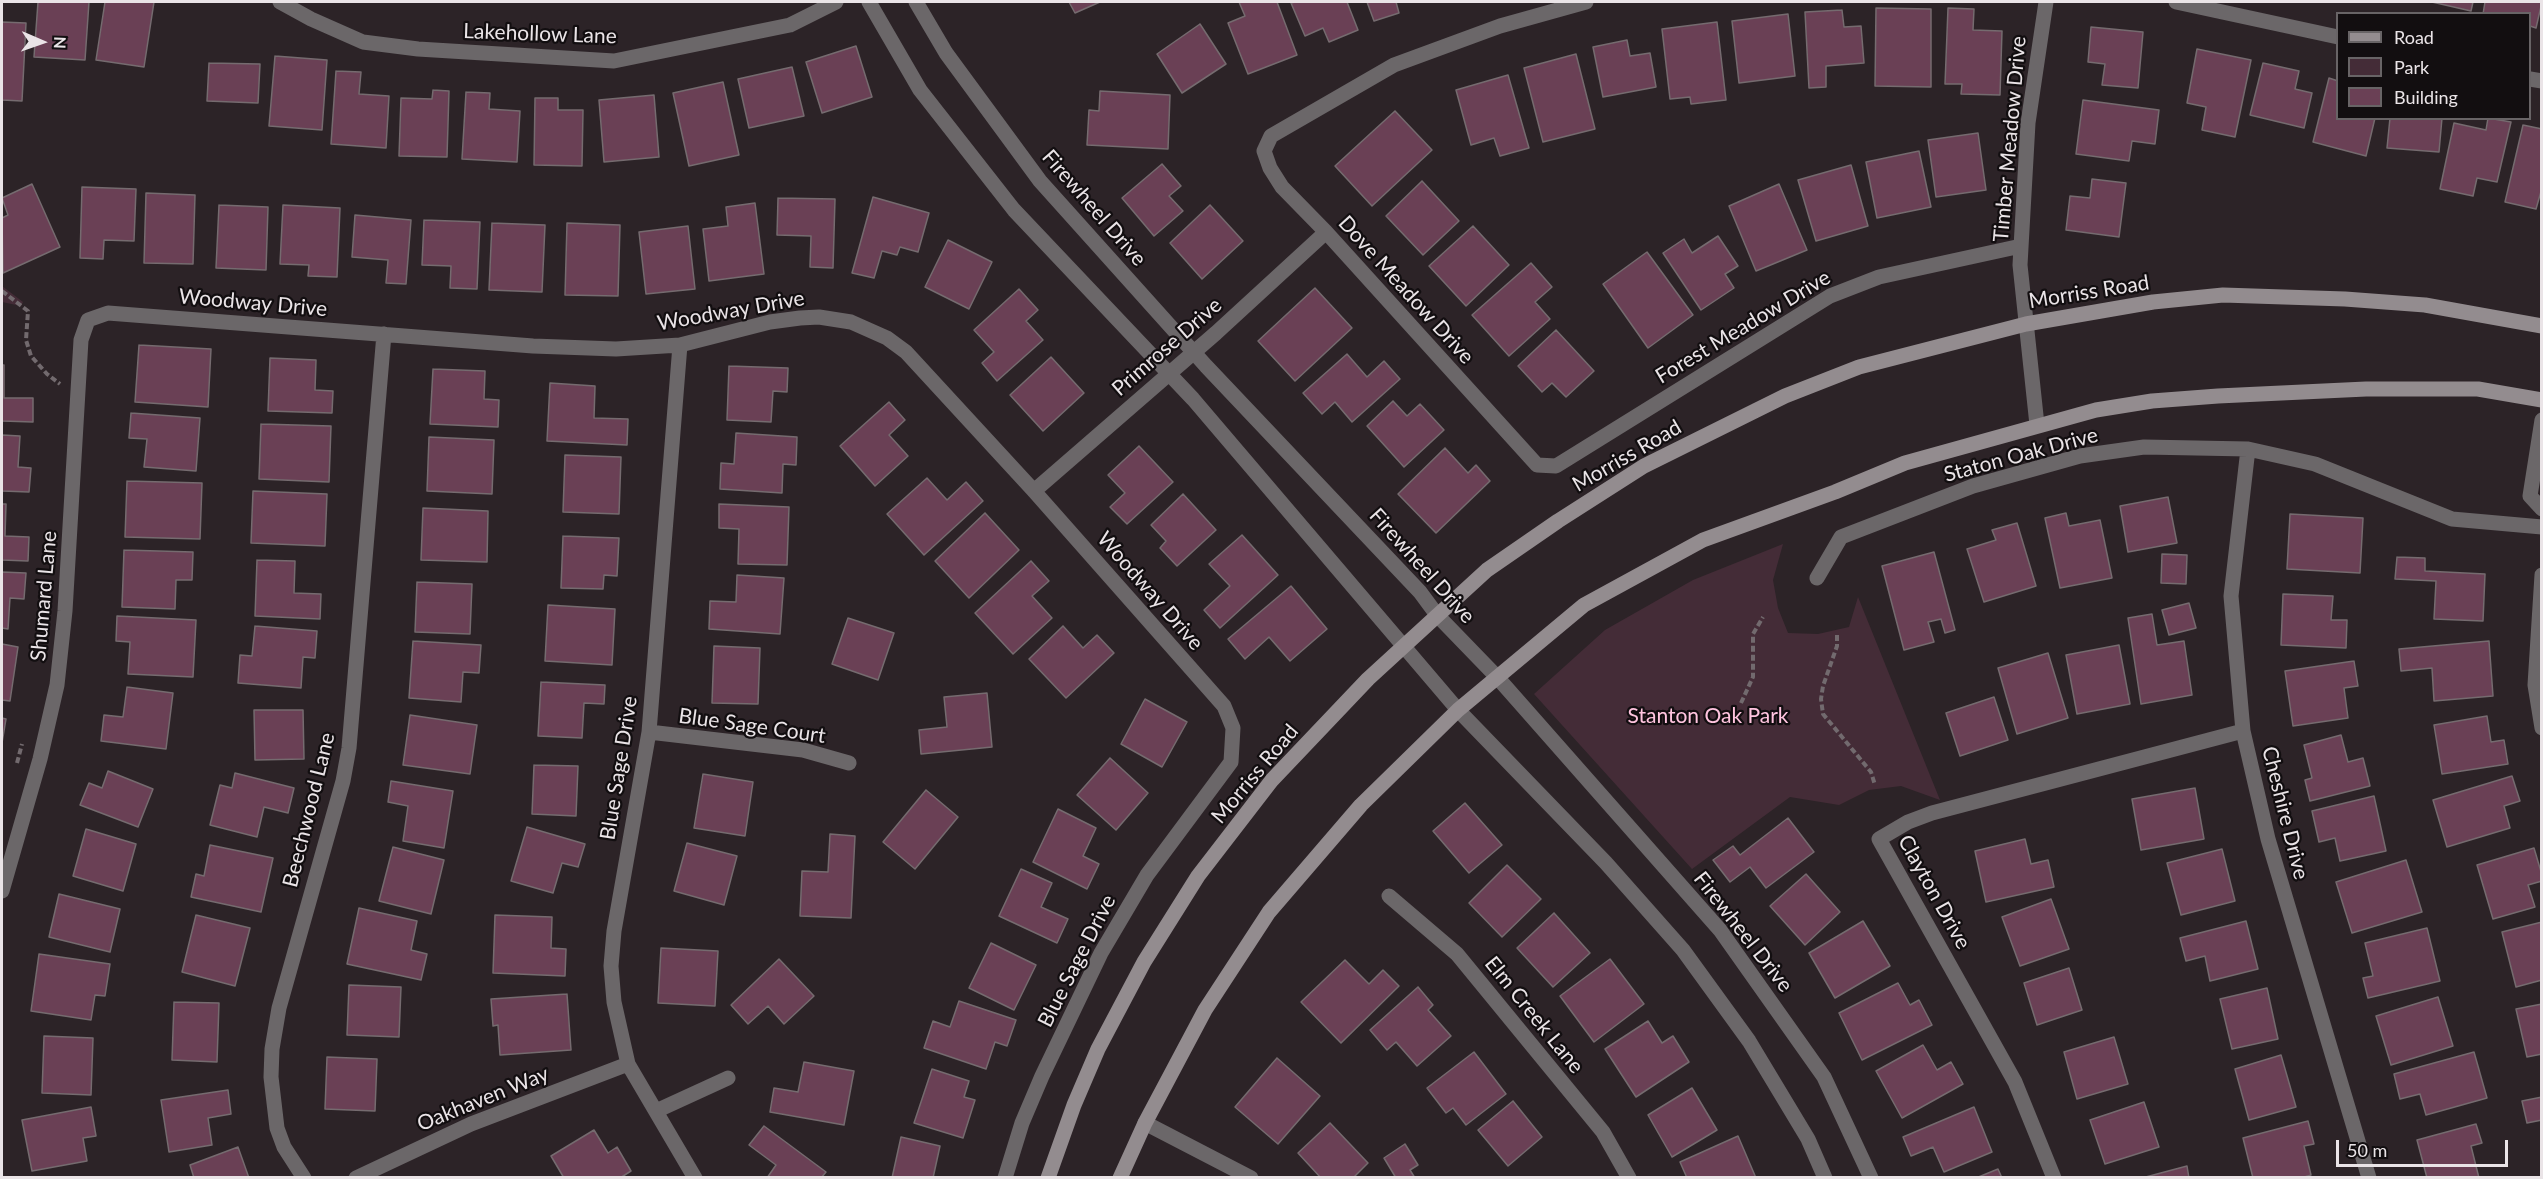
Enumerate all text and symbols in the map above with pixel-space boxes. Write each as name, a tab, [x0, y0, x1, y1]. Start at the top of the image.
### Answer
north arrow	[12, 12, 72, 72]
legend	[2336, 12, 2531, 120]
street label: Lakehollow Lane	[463, 19, 617, 49]
text: Road	[2394, 26, 2434, 48]
street label: Timber Meadow Drive	[1988, 35, 2032, 243]
text: N	[51, 36, 70, 49]
text: Park	[2394, 56, 2429, 78]
text: Building	[2394, 86, 2458, 108]
street label: Firewheel Drive	[1037, 145, 1151, 271]
street label: Dove Meadow Drive	[1333, 211, 1479, 369]
street label: Forest Meadow Drive	[1651, 265, 1835, 389]
street label: Morriss Road	[2027, 270, 2151, 314]
street label: Woodway Drive	[178, 284, 328, 322]
street label: Woodway Drive	[655, 286, 807, 336]
street label: Primrose Drive	[1107, 293, 1227, 401]
street label: Morriss Road	[1568, 415, 1686, 497]
street label: Staton Oak Drive	[1941, 422, 2101, 488]
street label: Firewheel Drive	[1364, 503, 1480, 629]
street label: Woodway Drive	[1092, 527, 1208, 655]
street label: Shumard Lane	[26, 530, 62, 662]
street label: Blue Sage Drive	[595, 694, 643, 842]
street label: Blue Sage Court	[677, 703, 827, 749]
park label: Stanton Oak Park	[1628, 703, 1788, 729]
street label: Morriss Road	[1206, 719, 1304, 829]
street label: Beechwood Lane	[278, 730, 340, 890]
street label: Cheshire Drive	[2256, 744, 2314, 882]
street label: Clayton Drive	[1892, 831, 1976, 953]
street label: Firewheel Drive	[1688, 867, 1798, 997]
street label: Blue Sage Drive	[1033, 890, 1121, 1032]
street label: Elm Creek Lane	[1479, 951, 1589, 1079]
street label: Oakhaven Way	[413, 1061, 553, 1137]
scale bar	[2339, 1128, 2512, 1166]
text: 50 m	[2347, 1139, 2387, 1161]

